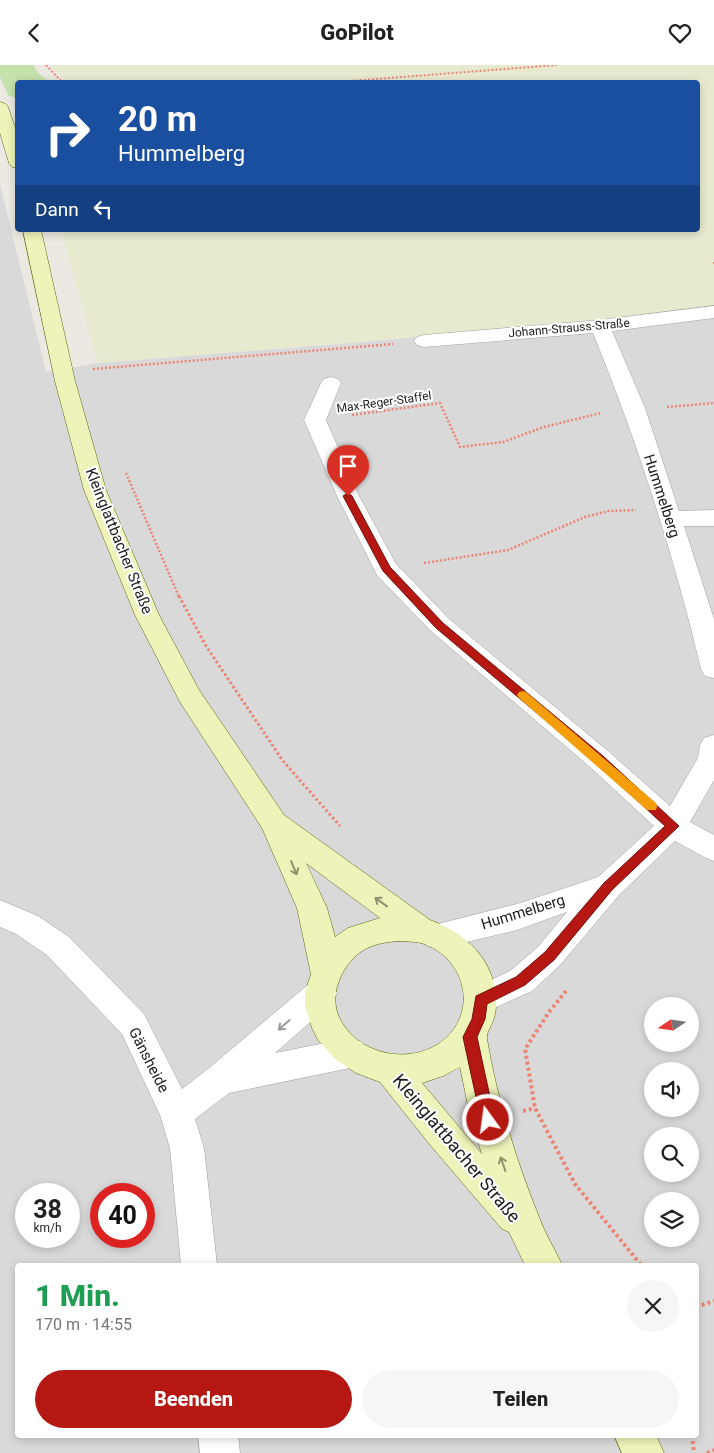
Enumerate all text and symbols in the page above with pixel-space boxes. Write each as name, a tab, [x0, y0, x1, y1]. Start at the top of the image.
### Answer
icon: back	[20, 19, 48, 47]
icon: heart	[666, 19, 694, 47]
text: GoPilot	[320, 20, 394, 45]
text: 20 m	[118, 99, 197, 140]
icon: right	[35, 100, 100, 165]
text: Hummelberg	[118, 141, 245, 166]
icon: left	[89, 195, 117, 223]
text: Dann	[35, 198, 79, 221]
street label: Johann-Strauss-Straße	[508, 316, 630, 340]
street label: Max-Reger-Staffel	[336, 388, 432, 416]
pin	[327, 445, 369, 496]
icon: arrive	[334, 452, 362, 480]
street label: Hummelberg	[640, 452, 684, 540]
street label: Kleinglattbacher Straße	[81, 465, 157, 617]
one-way arrow	[289, 860, 299, 875]
street label: Hummelberg	[479, 891, 567, 933]
one-way arrow	[375, 896, 388, 907]
north arrow	[644, 997, 699, 1053]
map controls	[644, 997, 699, 1247]
one-way arrow	[277, 1019, 290, 1031]
street label: Gänsheide	[125, 1024, 173, 1096]
button: sound	[644, 1062, 699, 1117]
street label: Kleinglattbacher Straße	[389, 1070, 525, 1226]
position arrow	[461, 1093, 513, 1145]
button: search	[644, 1127, 699, 1182]
one-way arrow	[497, 1156, 507, 1172]
speed limit sign: 40	[90, 1183, 155, 1248]
button: layers	[644, 1192, 699, 1247]
text: 38	[33, 1195, 62, 1224]
text: km/h	[33, 1221, 62, 1235]
text: 1 Min.	[35, 1278, 120, 1313]
button: close	[627, 1280, 679, 1332]
text: 170 m · 14:55	[35, 1315, 132, 1334]
button: Beenden	[35, 1370, 352, 1428]
button: Teilen	[362, 1370, 679, 1428]

